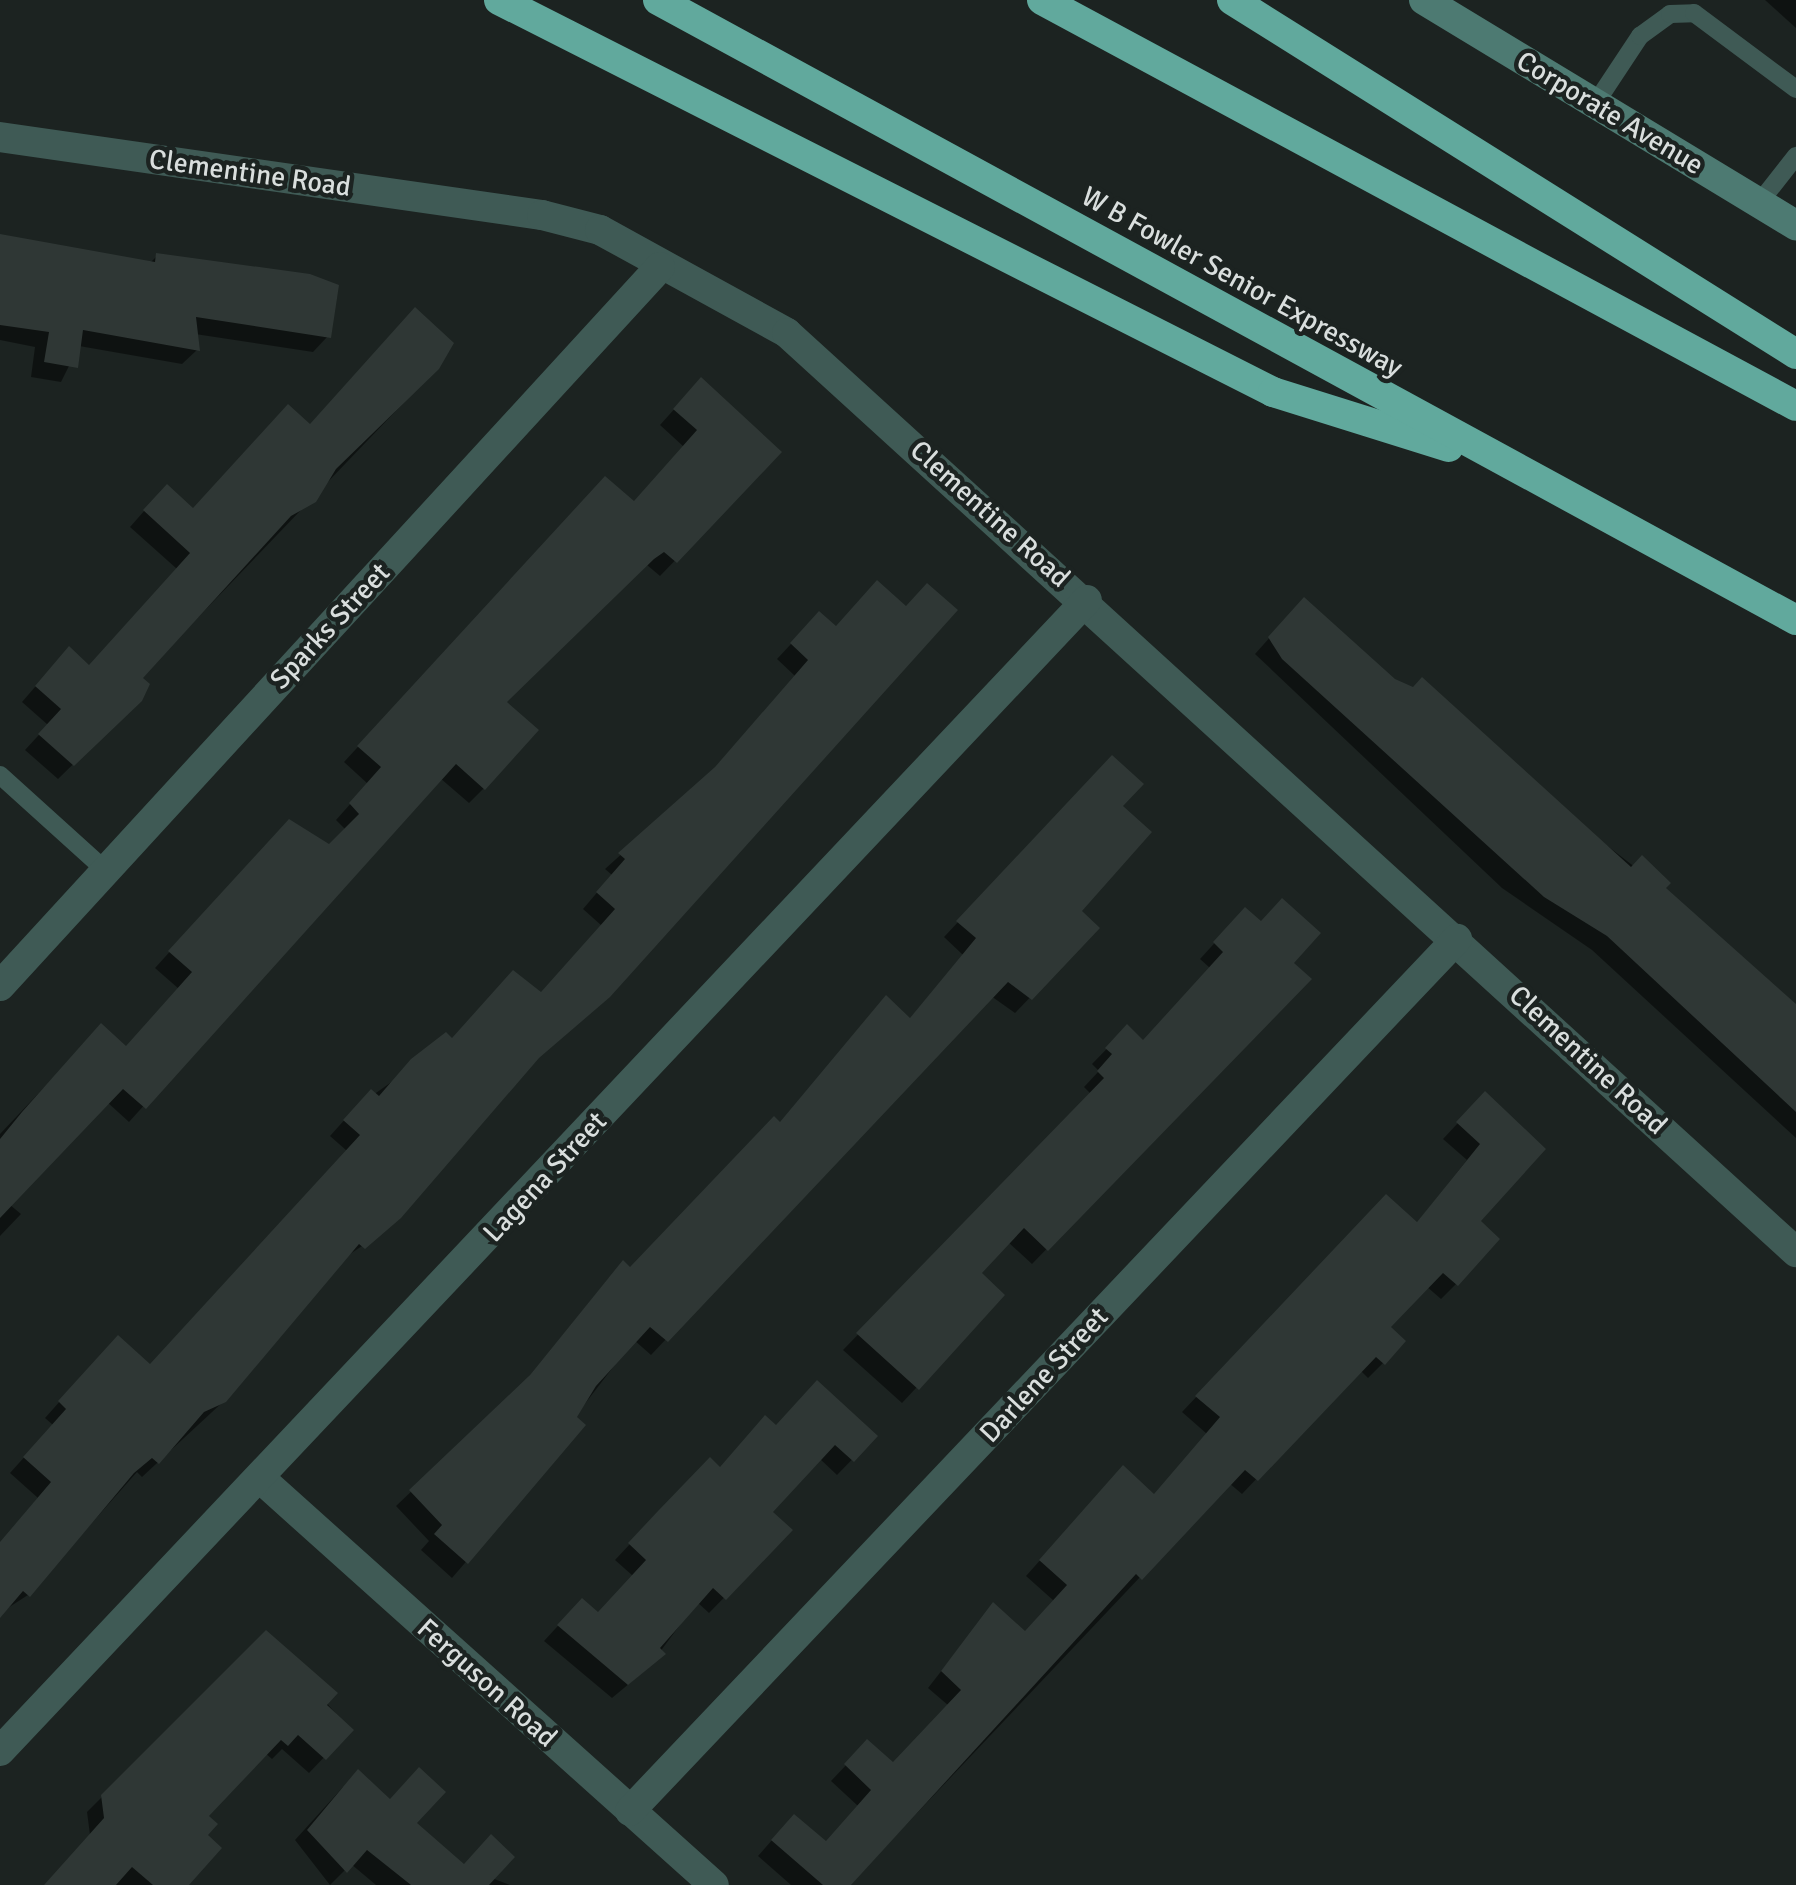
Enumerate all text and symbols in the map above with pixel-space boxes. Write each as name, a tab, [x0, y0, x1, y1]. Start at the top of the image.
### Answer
street label: Corporate Avenue	[1510, 44, 1710, 182]
street label: Clementine Road	[147, 142, 353, 204]
street label: W B Fowler Senior Expressway	[1076, 180, 1408, 384]
street label: Clementine Road	[903, 433, 1077, 595]
street label: Sparks Street	[263, 556, 397, 696]
street label: Clementine Road	[1502, 978, 1674, 1142]
street label: Lagena Street	[476, 1105, 614, 1249]
street label: Darlene Street	[973, 1300, 1115, 1450]
street label: Ferguson Road	[410, 1612, 564, 1754]

